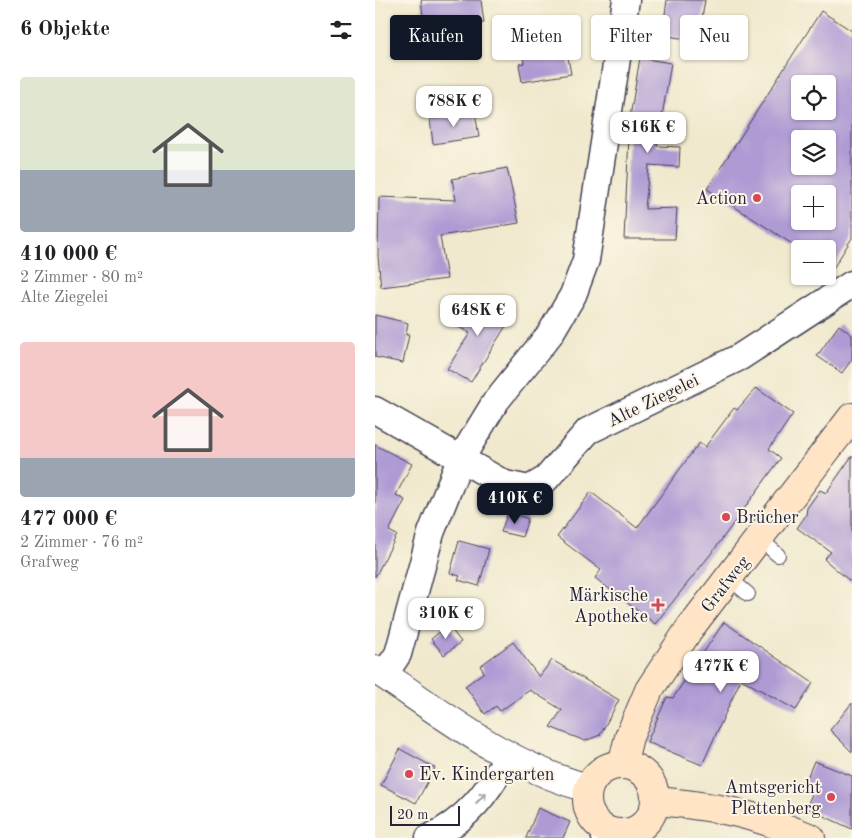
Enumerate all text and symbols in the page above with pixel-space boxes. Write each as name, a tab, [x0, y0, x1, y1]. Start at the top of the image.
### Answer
chip: Kaufen	[390, 15, 482, 60]
chip: Mieten	[492, 15, 581, 60]
chip: Filter	[591, 15, 670, 60]
chip: Neu	[680, 15, 748, 60]
icon: filters	[327, 16, 355, 44]
text: 6 Objekte	[20, 19, 110, 40]
map controls	[791, 75, 836, 285]
button: locate	[791, 75, 836, 120]
pin: 788K €	[413, 86, 495, 128]
text: 788K €	[427, 94, 481, 110]
icon: home	[143, 110, 233, 200]
pin: 816K €	[607, 112, 689, 154]
text: 816K €	[621, 120, 675, 136]
button: layers	[791, 130, 836, 175]
button: +	[791, 185, 836, 230]
place label: Action	[696, 190, 747, 208]
marker: Action	[751, 192, 763, 204]
button: −	[791, 240, 836, 285]
text: 410 000 €	[20, 244, 117, 265]
text: 2 Zimmer · 80 m²	[20, 270, 143, 286]
text: Alte Ziegelei	[20, 290, 108, 306]
pin: 648K €	[437, 294, 519, 337]
text: 648K €	[451, 303, 505, 319]
street label: Alte Ziegelei	[605, 371, 702, 431]
icon: home	[143, 375, 233, 465]
pin: 410K €	[474, 482, 556, 525]
text: 410K €	[488, 491, 542, 507]
text: 477 000 €	[20, 509, 117, 530]
place label: Brücher	[736, 509, 799, 527]
marker: Brücher	[720, 511, 732, 523]
text: 2 Zimmer · 76 m²	[20, 535, 143, 551]
street label: Grafweg	[698, 553, 753, 616]
text: Grafweg	[20, 555, 79, 571]
place label: Märkische Apotheke	[569, 587, 648, 626]
pin: 310K €	[405, 598, 487, 640]
marker: Märkische Apotheke	[652, 599, 664, 611]
text: 310K €	[419, 606, 473, 622]
pin: 477K €	[680, 650, 762, 693]
text: 477K €	[694, 659, 748, 675]
place label: Ev. Kindergarten	[419, 766, 555, 784]
marker: Ev. Kindergarten	[403, 768, 415, 780]
place label: Amtsgericht Plettenberg	[725, 779, 821, 818]
one-way arrow	[475, 791, 487, 804]
marker: Amtsgericht Plettenberg	[825, 791, 837, 803]
scale bar	[390, 803, 460, 826]
text: 20 m	[397, 808, 428, 822]

